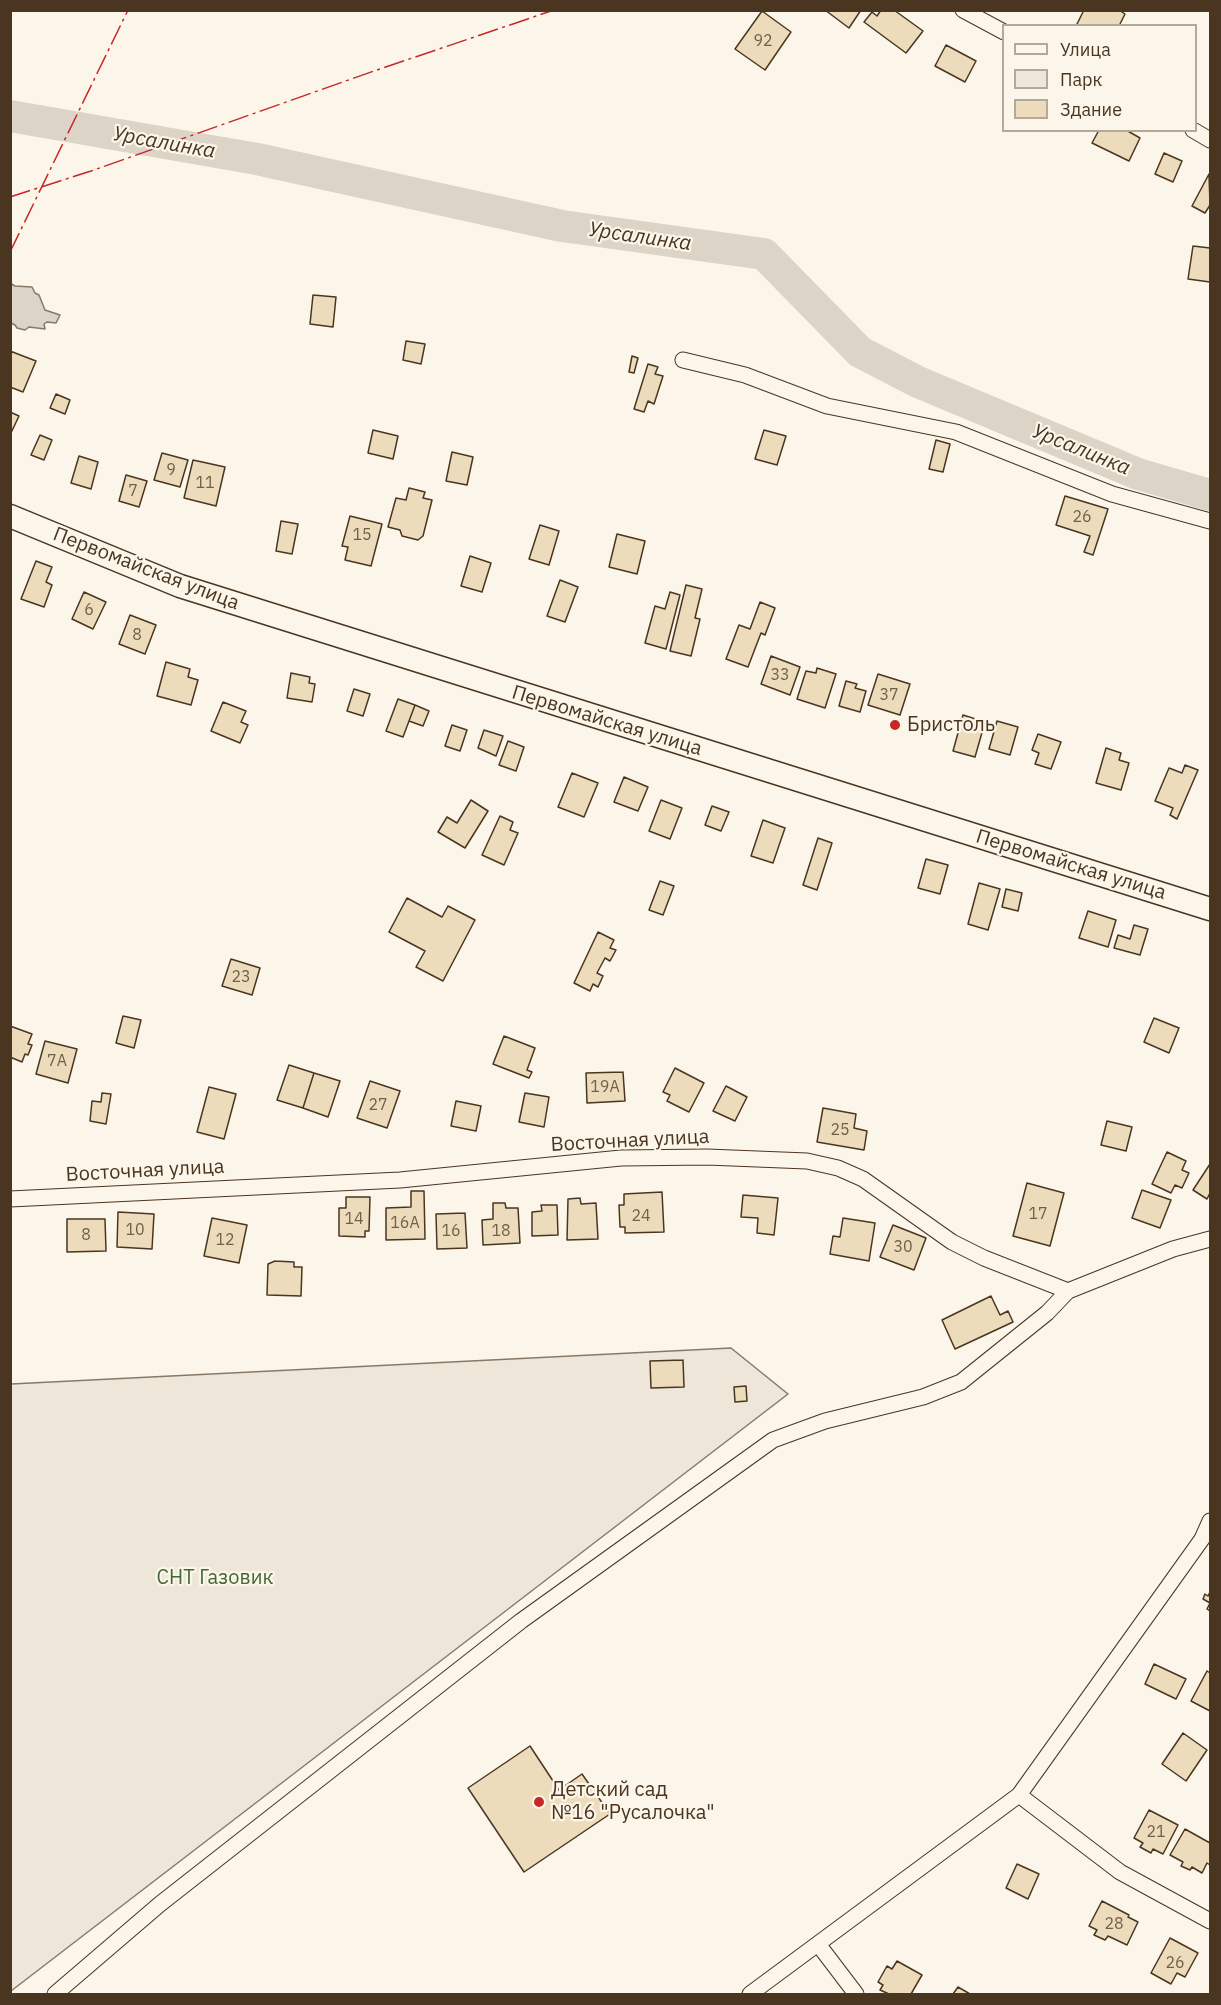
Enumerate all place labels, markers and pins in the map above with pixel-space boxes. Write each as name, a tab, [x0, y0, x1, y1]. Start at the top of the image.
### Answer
place label: Бристоль	[907, 713, 995, 737]
marker: Бристоль	[888, 718, 902, 732]
place label: Детский сад №16 "Русалочка"	[551, 1778, 715, 1825]
marker: Детский сад №16 "Русалочка"	[532, 1795, 546, 1809]

